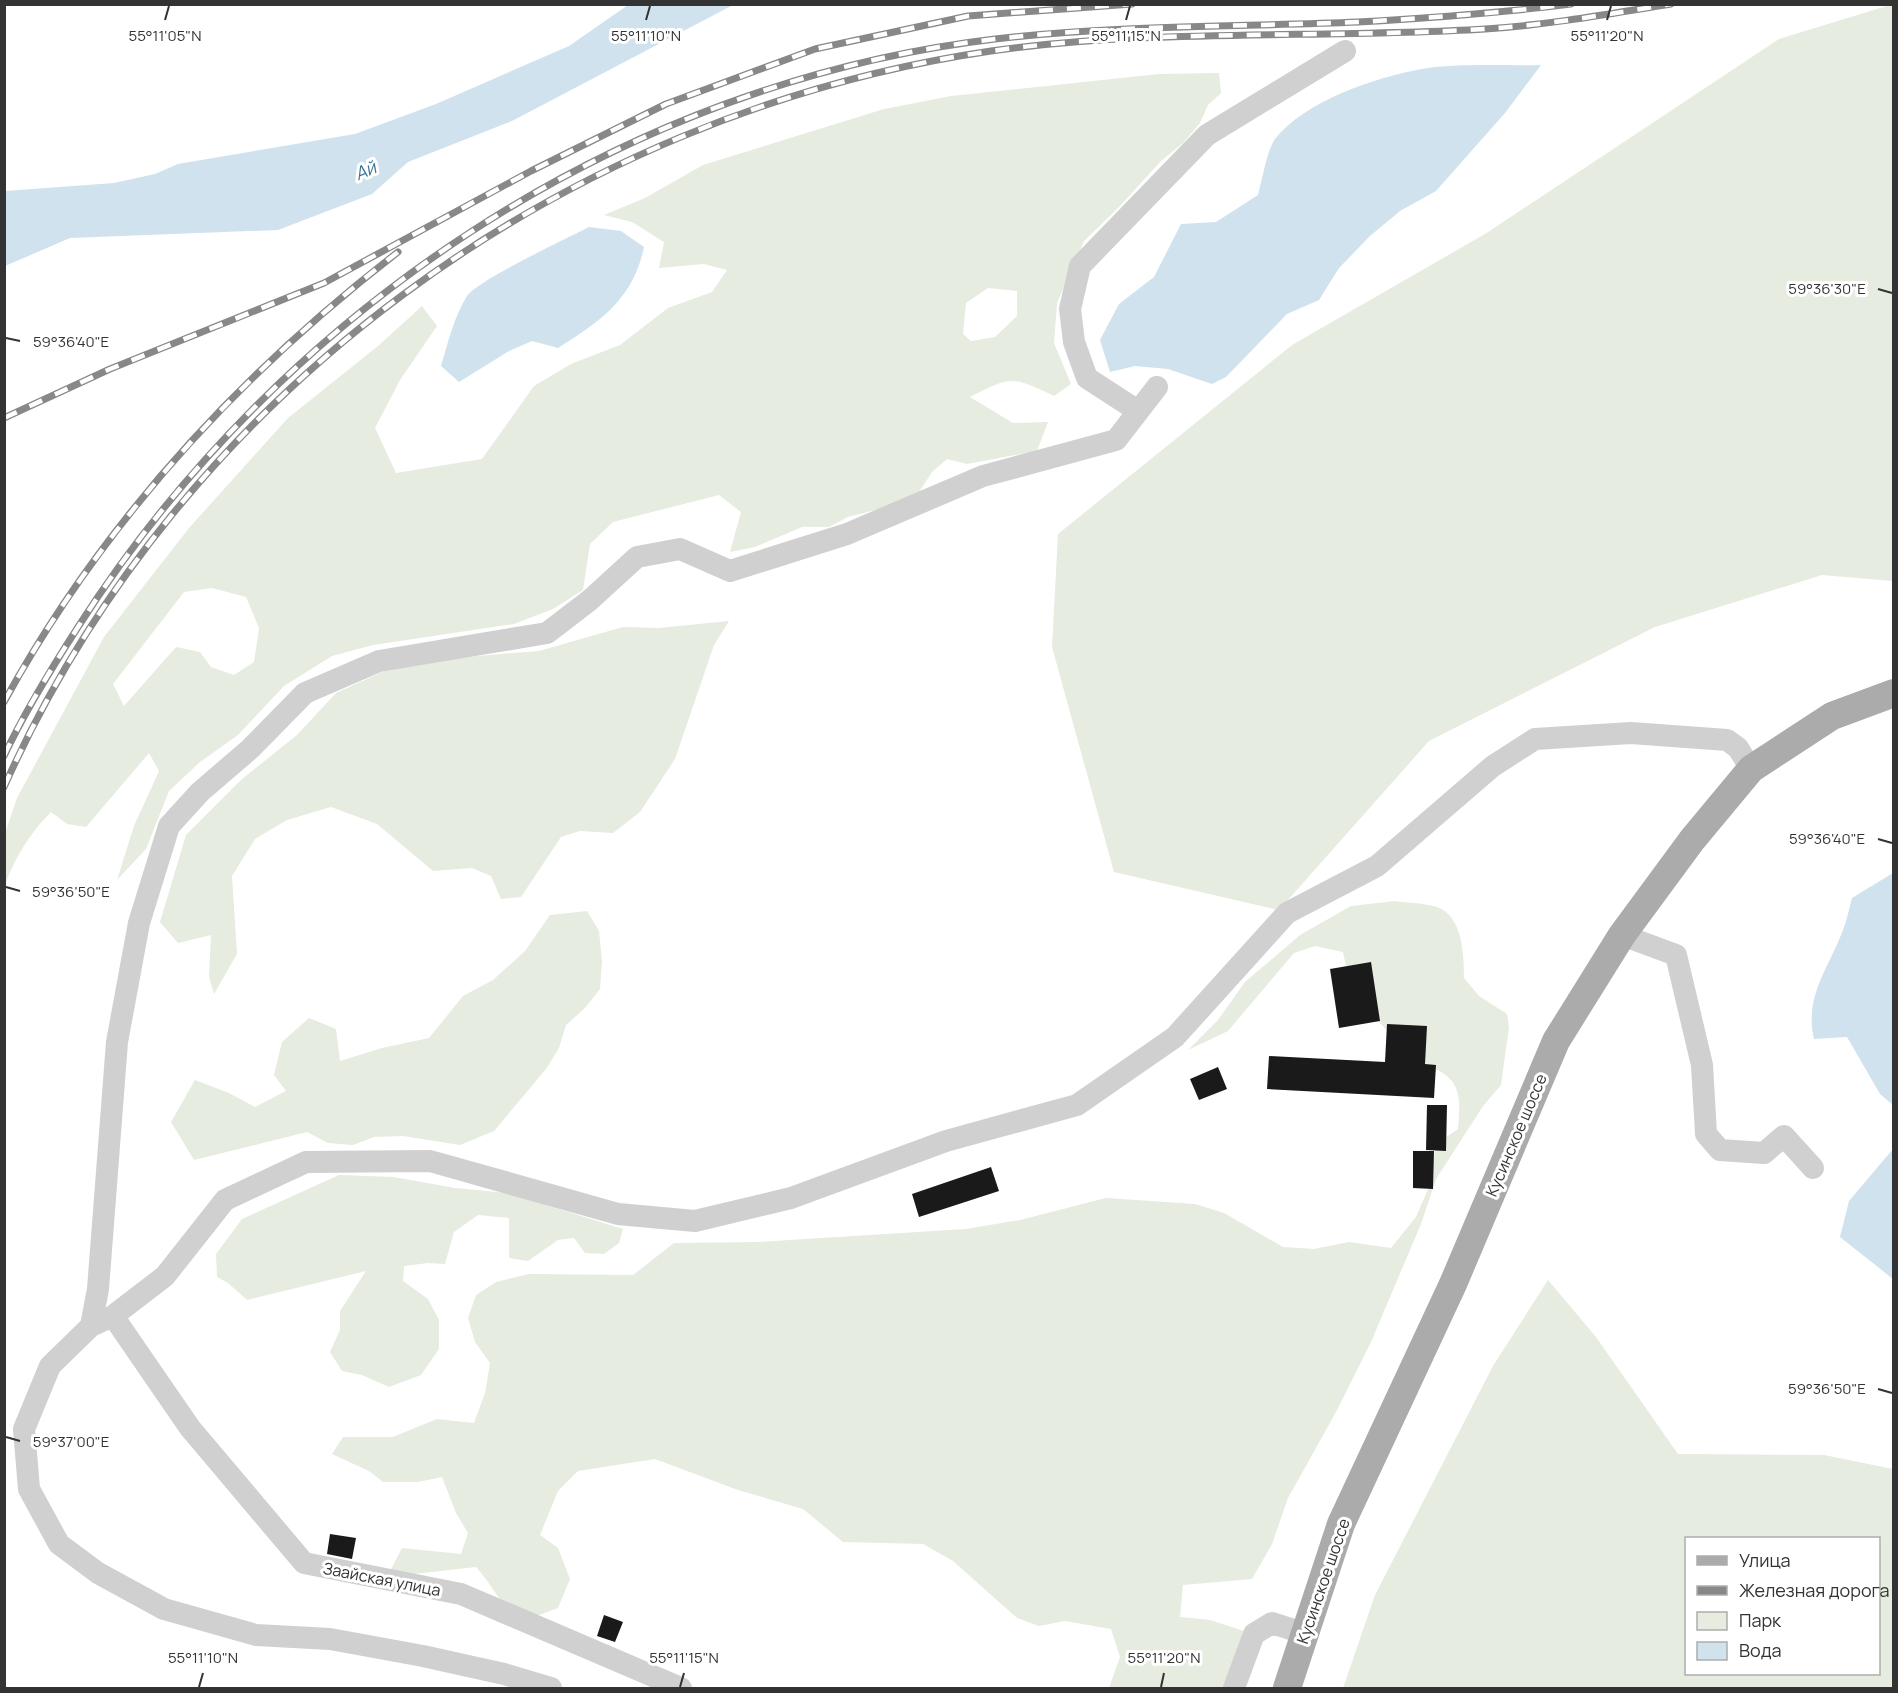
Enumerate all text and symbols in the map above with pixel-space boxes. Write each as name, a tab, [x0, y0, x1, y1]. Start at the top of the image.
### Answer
text: 55°11'05"N	[129, 25, 201, 46]
text: 55°11'10"N	[611, 25, 681, 46]
text: 55°11'15"N	[1091, 25, 1161, 46]
text: 55°11'20"N	[1571, 25, 1643, 46]
water label: Ай	[350, 154, 381, 185]
text: 59°36'30"E	[1788, 278, 1866, 299]
text: 59°36'40"E	[33, 331, 109, 352]
text: 59°36'40"E	[1789, 828, 1865, 849]
text: 59°36'50"E	[32, 881, 110, 902]
street label: Кусинское шоссе	[1480, 1070, 1552, 1200]
text: 59°36'50"E	[1788, 1378, 1866, 1399]
text: 59°37'00"E	[33, 1431, 109, 1452]
street label: Кусинское шоссе	[1291, 1515, 1355, 1647]
legend	[1685, 1537, 1880, 1675]
text: Улица	[1739, 1548, 1791, 1572]
street label: Заайская улица	[321, 1557, 443, 1601]
text: Железная дорога	[1739, 1578, 1890, 1602]
text: Парк	[1739, 1608, 1782, 1632]
text: Вода	[1739, 1638, 1781, 1662]
text: 55°11'10"N	[168, 1647, 238, 1668]
text: 55°11'15"N	[649, 1647, 719, 1668]
text: 55°11'20"N	[1128, 1647, 1200, 1668]

